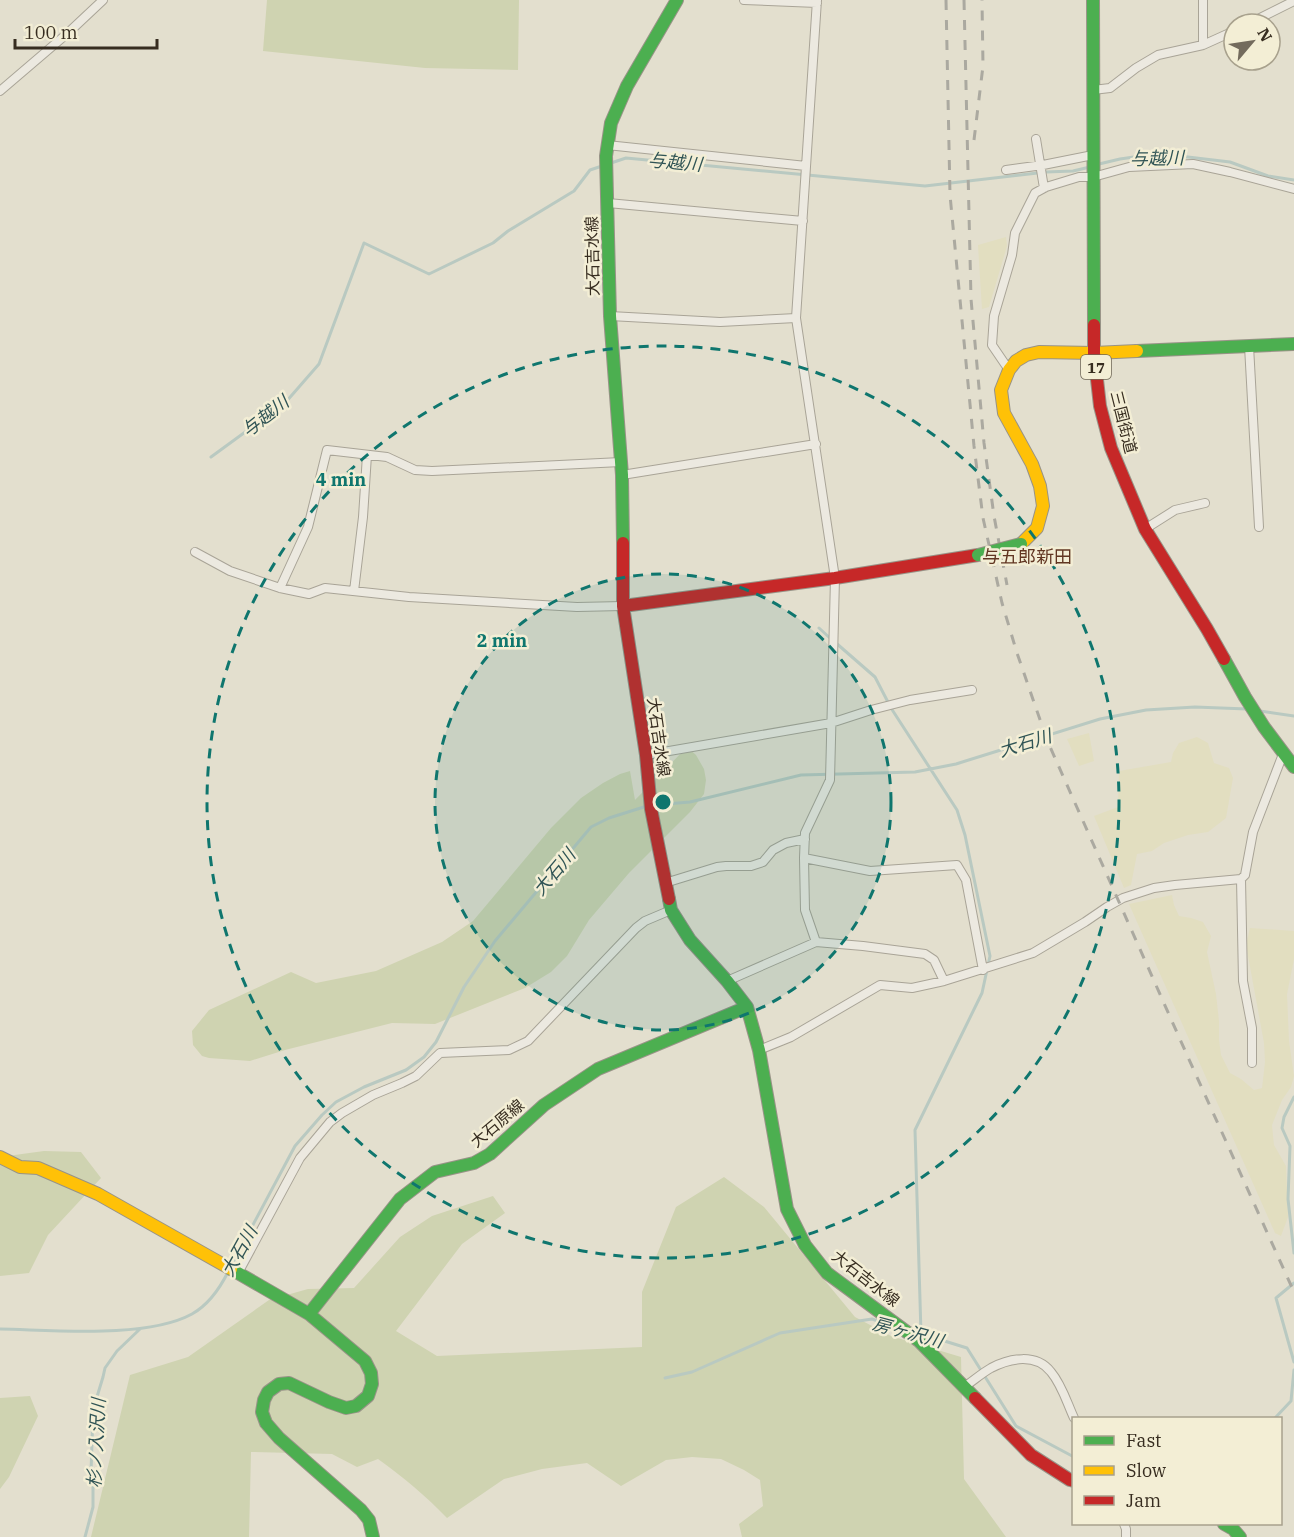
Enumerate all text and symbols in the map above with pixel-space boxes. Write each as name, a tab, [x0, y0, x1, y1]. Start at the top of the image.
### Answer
scale bar	[15, 12, 158, 50]
north arrow	[1222, 12, 1282, 72]
text: 100 m	[24, 21, 78, 44]
text: N	[1253, 24, 1277, 45]
water label: 与越川	[1130, 146, 1186, 170]
water label: 与越川	[647, 148, 705, 176]
street label: 大石吉水線	[581, 216, 603, 296]
road number: 17	[1081, 355, 1111, 379]
water label: 与越川	[237, 389, 295, 442]
street label: 三国街道	[1107, 389, 1141, 455]
text: 4 min	[316, 468, 366, 491]
district label: 与五郎新田	[982, 545, 1072, 568]
text: 2 min	[477, 629, 527, 652]
street label: 大石吉水線	[644, 696, 674, 778]
water label: 大石川	[996, 724, 1056, 762]
centre of rings	[653, 792, 673, 812]
water label: 大石川	[528, 842, 581, 900]
street label: 大石原線	[466, 1095, 528, 1151]
water label: 大石川	[216, 1220, 263, 1280]
street label: 大石吉水線	[828, 1245, 904, 1311]
water label: 房ヶ沢川	[870, 1312, 948, 1353]
water label: 杉ノ入沢川	[82, 1395, 110, 1489]
legend	[1072, 1417, 1282, 1525]
text: Fast	[1126, 1429, 1161, 1452]
text: Slow	[1126, 1459, 1166, 1482]
text: Jam	[1126, 1489, 1161, 1512]

